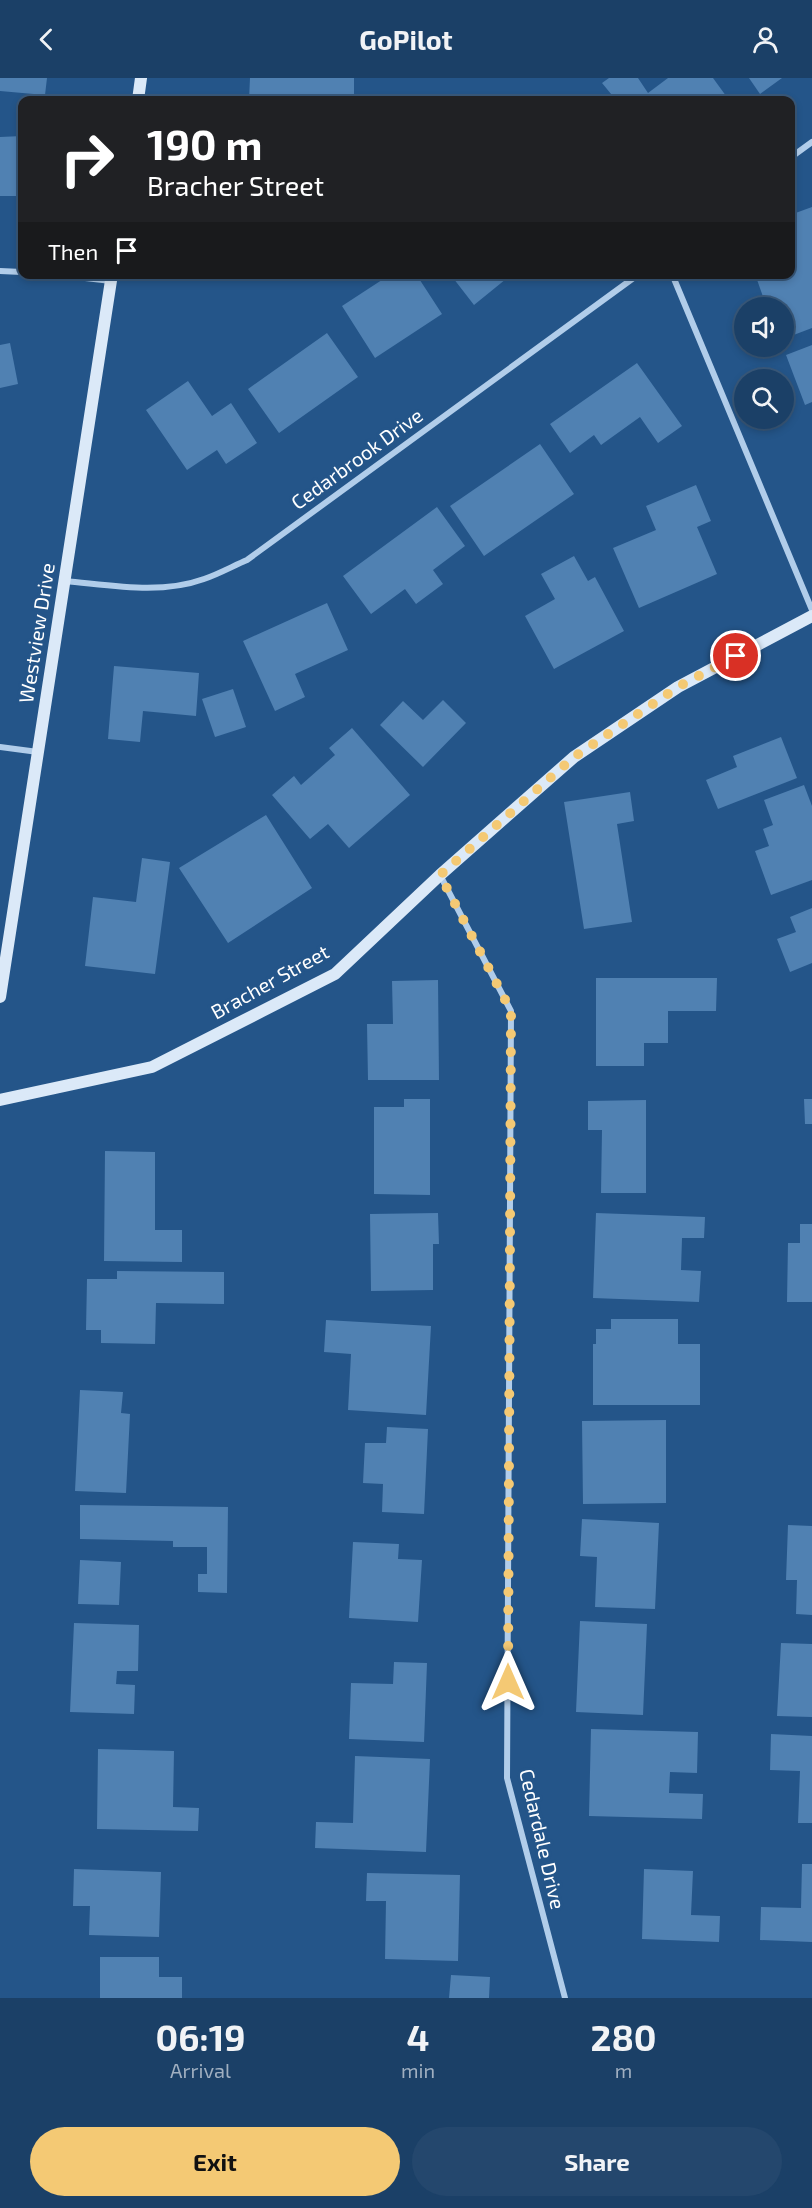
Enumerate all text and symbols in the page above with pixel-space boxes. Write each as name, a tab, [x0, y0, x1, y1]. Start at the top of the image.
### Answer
icon: back	[30, 23, 63, 56]
text: GoPilot	[359, 23, 453, 55]
icon: person	[749, 23, 782, 56]
text: 190 m	[147, 118, 263, 168]
icon: right	[48, 120, 126, 198]
text: Bracher Street	[147, 169, 324, 201]
icon: arrive	[110, 234, 143, 267]
text: Then	[48, 238, 98, 264]
map controls	[734, 297, 794, 429]
button: sound	[734, 297, 794, 357]
button: search	[734, 369, 794, 429]
street label: Cedarbrook Drive	[286, 403, 427, 514]
street label: Westview Drive	[13, 561, 59, 705]
pin	[710, 630, 761, 681]
icon: arrive	[719, 639, 752, 672]
street label: Bracher Street	[206, 939, 333, 1023]
position arrow	[476, 1650, 540, 1714]
street label: Cedardale Drive	[515, 1766, 571, 1911]
text: 06:19	[155, 2015, 245, 2058]
text: 4	[407, 2015, 429, 2058]
text: 280	[590, 2015, 657, 2058]
text: Arrival	[170, 2058, 231, 2082]
text: min	[401, 2058, 435, 2082]
text: m	[615, 2058, 632, 2082]
button: Exit	[30, 2127, 400, 2196]
button: Share	[412, 2127, 782, 2196]

